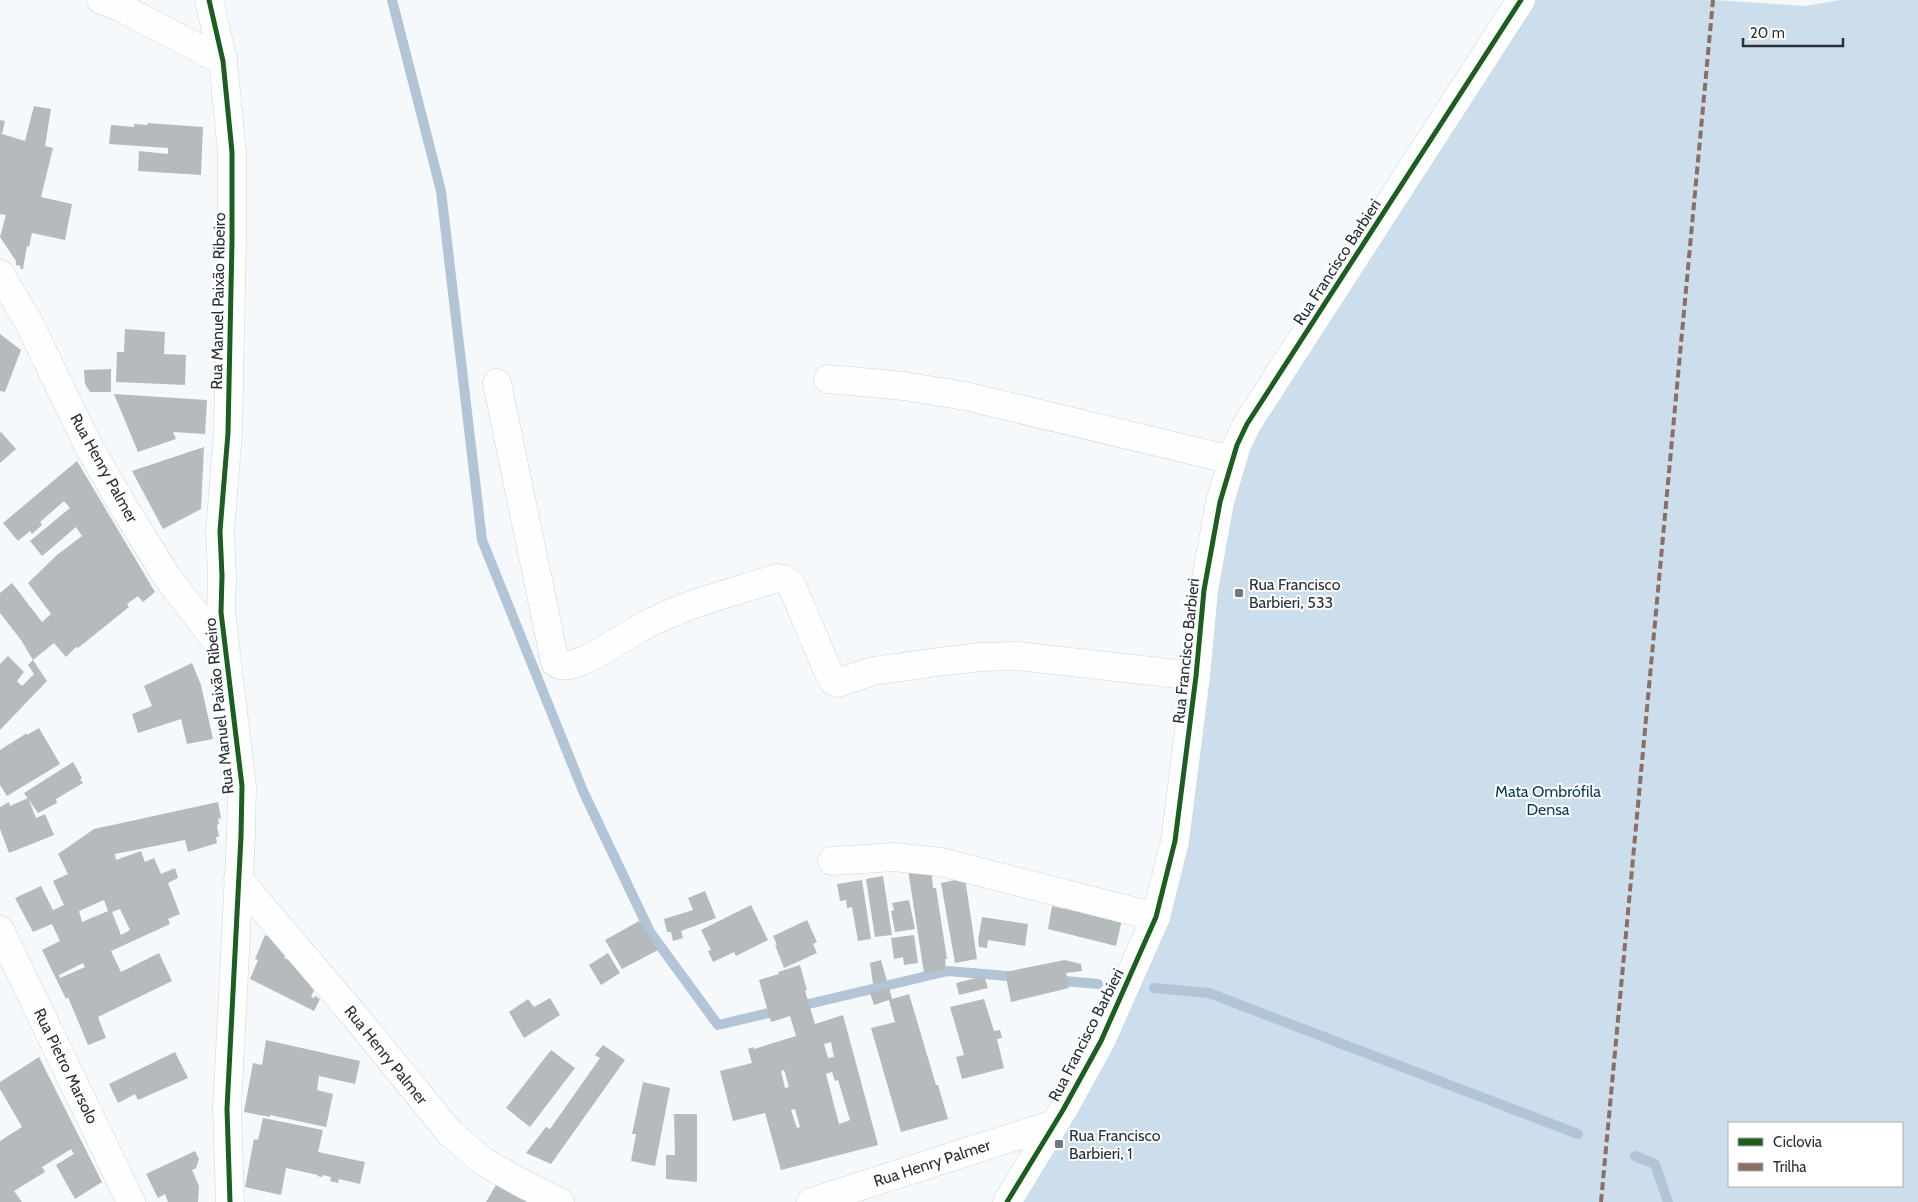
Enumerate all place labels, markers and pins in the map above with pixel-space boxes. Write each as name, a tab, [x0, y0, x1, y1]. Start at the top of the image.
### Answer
place label: Rua Francisco Barbieri, 533	[1249, 575, 1341, 612]
marker: Rua Francisco Barbieri, 533	[1233, 587, 1245, 599]
place label: Rua Francisco Barbieri, 1	[1069, 1126, 1161, 1163]
marker: Rua Francisco Barbieri, 1	[1053, 1138, 1065, 1150]

